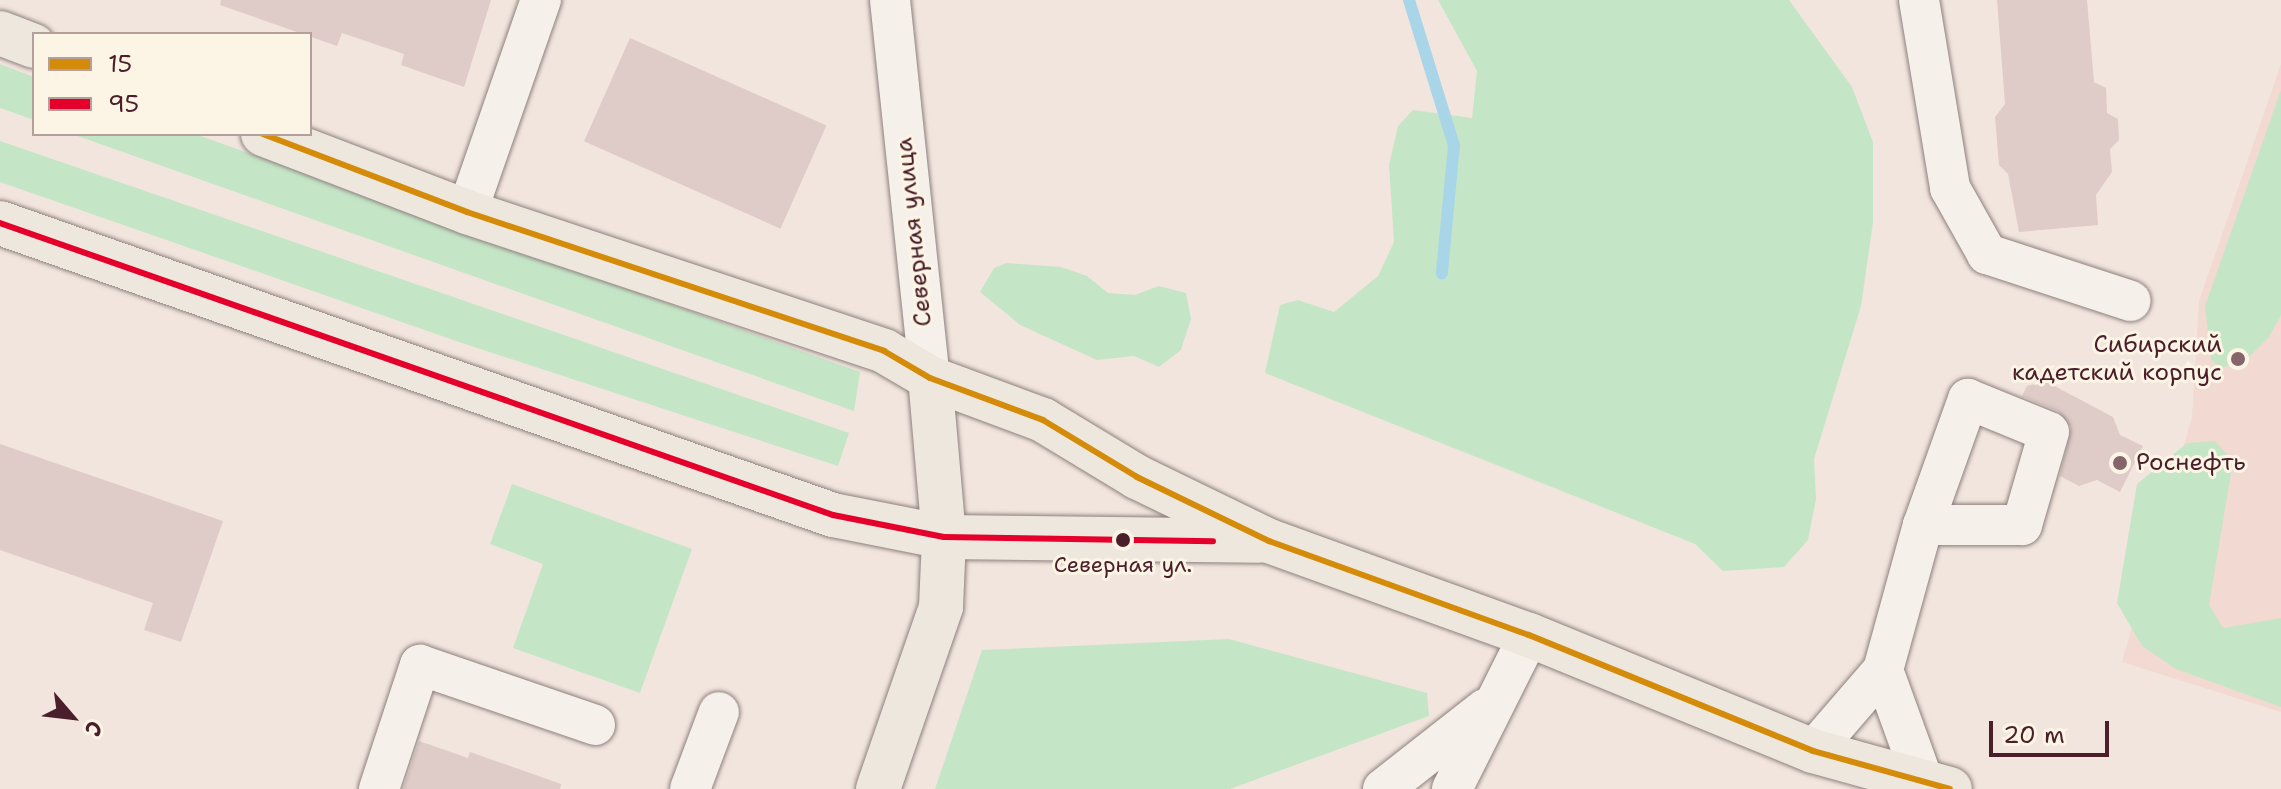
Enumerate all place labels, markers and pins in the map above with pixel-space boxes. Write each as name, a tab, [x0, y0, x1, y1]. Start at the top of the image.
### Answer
place label: Сибирский кадетский корпус	[2012, 331, 2222, 387]
marker: Сибирский кадетский корпус	[2229, 350, 2247, 368]
place label: Роснефть	[2136, 449, 2246, 477]
marker: Роснефть	[2111, 454, 2129, 472]
marker: Северная ул.	[1115, 532, 1131, 548]
place label: Северная ул.	[1054, 552, 1192, 578]

